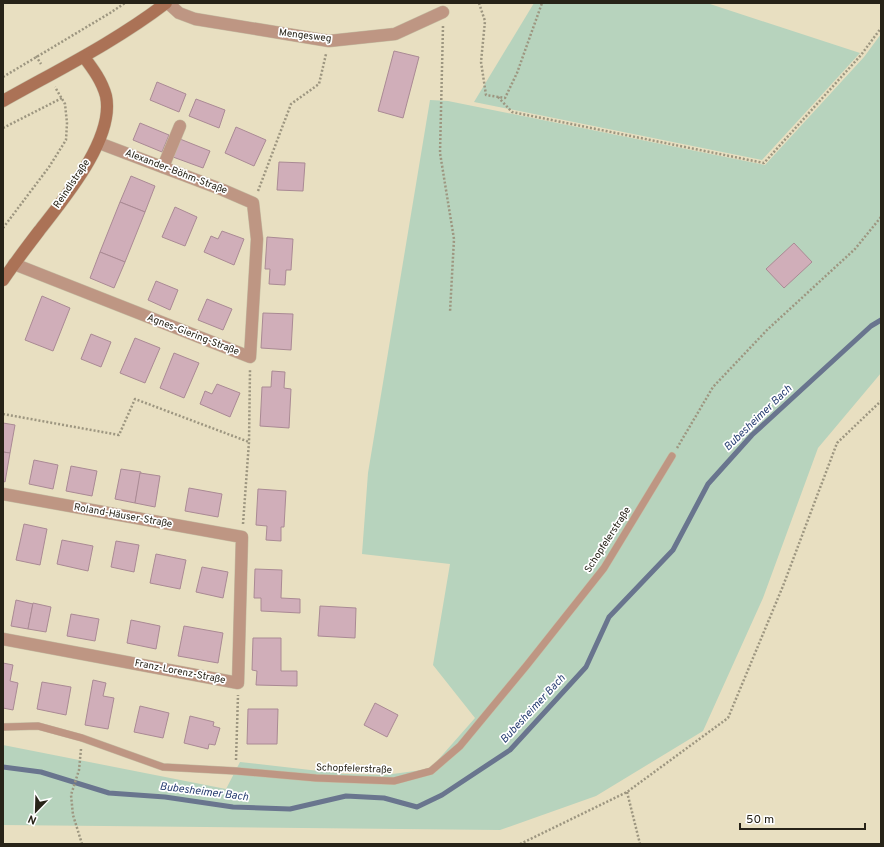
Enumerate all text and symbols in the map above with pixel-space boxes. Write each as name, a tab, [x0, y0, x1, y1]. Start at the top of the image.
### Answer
street label: Mengesweg	[278, 26, 332, 46]
street label: Alexander-Böhm-Straße	[123, 146, 229, 198]
street label: Reindlstraße	[51, 157, 93, 211]
street label: Agnes-Giering-Straße	[145, 311, 241, 359]
water label: Bubesheimer Bach	[721, 382, 795, 454]
street label: Roland-Häuser-Straße	[73, 501, 173, 531]
street label: Schopfelerstraße	[582, 505, 634, 575]
street label: Franz-Lorenz-Straße	[133, 657, 227, 687]
water label: Bubesheimer Bach	[497, 672, 569, 746]
street label: Schopfelerstraße	[316, 761, 392, 777]
water label: Bubesheimer Bach	[159, 780, 249, 804]
north arrow	[16, 791, 56, 831]
scale bar	[740, 805, 865, 831]
text: N	[26, 811, 39, 827]
text: 50 m	[746, 812, 774, 828]

